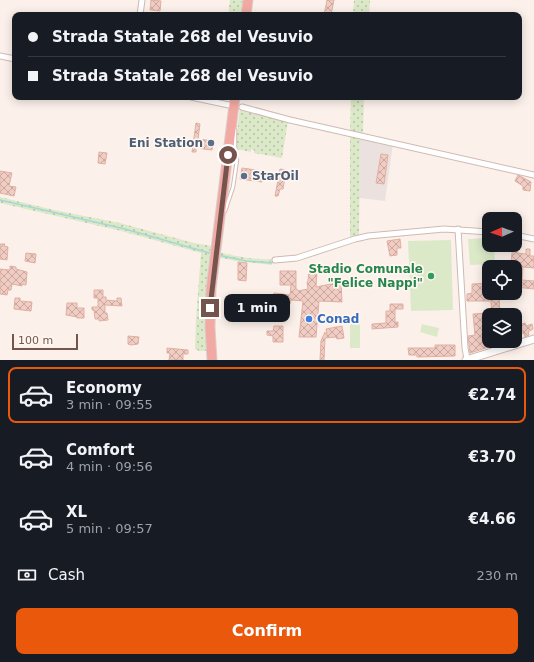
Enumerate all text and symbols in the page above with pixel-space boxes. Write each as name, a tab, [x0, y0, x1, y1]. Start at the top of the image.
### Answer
text: Strada Statale 268 del Vesuvio	[52, 28, 313, 46]
text: Strada Statale 268 del Vesuvio	[52, 67, 313, 85]
place label: Eni Station	[129, 136, 203, 150]
marker: Eni Station	[206, 138, 216, 148]
route start	[219, 146, 237, 164]
place label: StarOil	[252, 169, 299, 183]
marker: StarOil	[239, 171, 249, 181]
north arrow	[482, 212, 522, 252]
map controls	[482, 212, 522, 348]
button: locate	[482, 260, 522, 300]
place label: Stadio Comunale "Felice Nappi"	[308, 262, 423, 290]
marker: Stadio Comunale "Felice Nappi"	[426, 271, 436, 281]
callout: 1 min	[224, 294, 290, 322]
route end	[201, 299, 219, 317]
text: 1 min	[237, 300, 277, 315]
button: layers	[482, 308, 522, 348]
place label: Conad	[317, 312, 359, 326]
marker: Conad	[304, 314, 314, 324]
scale bar	[12, 332, 78, 351]
text: 100 m	[18, 334, 53, 347]
icon: car	[18, 377, 54, 413]
text: Economy	[66, 379, 142, 397]
text: €2.74	[469, 386, 516, 404]
text: 3 min · 09:55	[66, 397, 153, 412]
icon: car	[18, 439, 54, 475]
text: Comfort	[66, 441, 134, 459]
text: €3.70	[469, 448, 516, 466]
text: 4 min · 09:56	[66, 459, 153, 474]
icon: car	[18, 501, 54, 537]
text: XL	[66, 503, 87, 521]
text: €4.66	[469, 510, 516, 528]
text: 5 min · 09:57	[66, 521, 153, 536]
icon: cash	[16, 564, 38, 586]
text: Cash	[48, 566, 85, 584]
text: 230 m	[476, 568, 518, 583]
button: Confirm	[16, 608, 518, 654]

